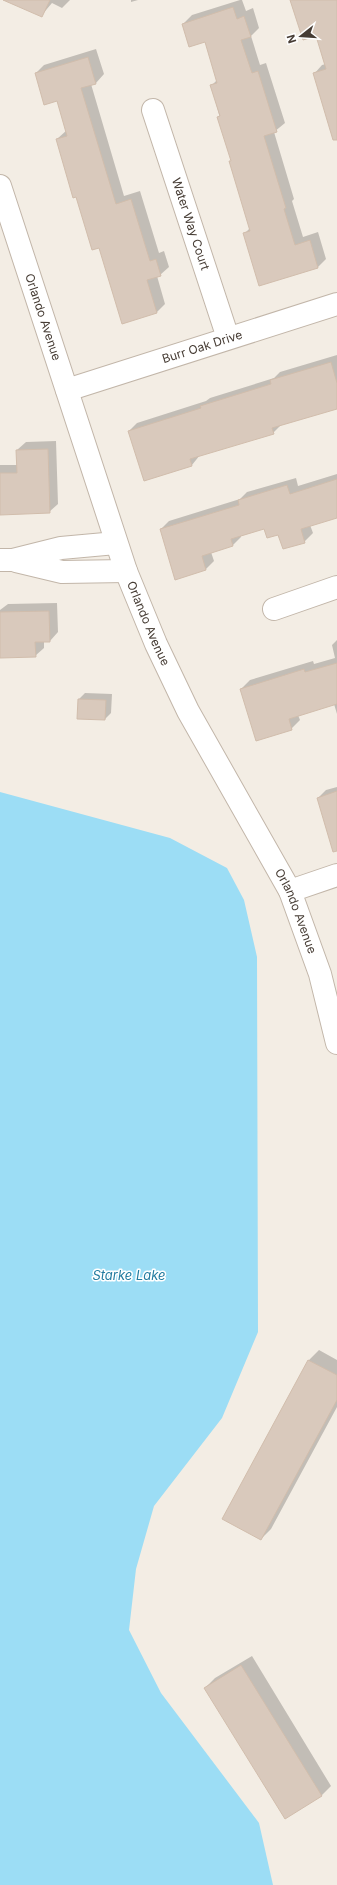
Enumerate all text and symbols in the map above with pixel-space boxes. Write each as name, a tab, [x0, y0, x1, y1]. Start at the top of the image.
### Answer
north arrow	[281, 16, 321, 56]
text: N	[284, 33, 299, 45]
street label: Water Way Court	[169, 176, 213, 272]
street label: Orlando Avenue	[22, 272, 65, 362]
street label: Burr Oak Drive	[160, 327, 244, 366]
street label: Orlando Avenue	[124, 579, 173, 668]
street label: Orlando Avenue	[272, 866, 320, 956]
water label: Starke Lake	[92, 1267, 166, 1283]

